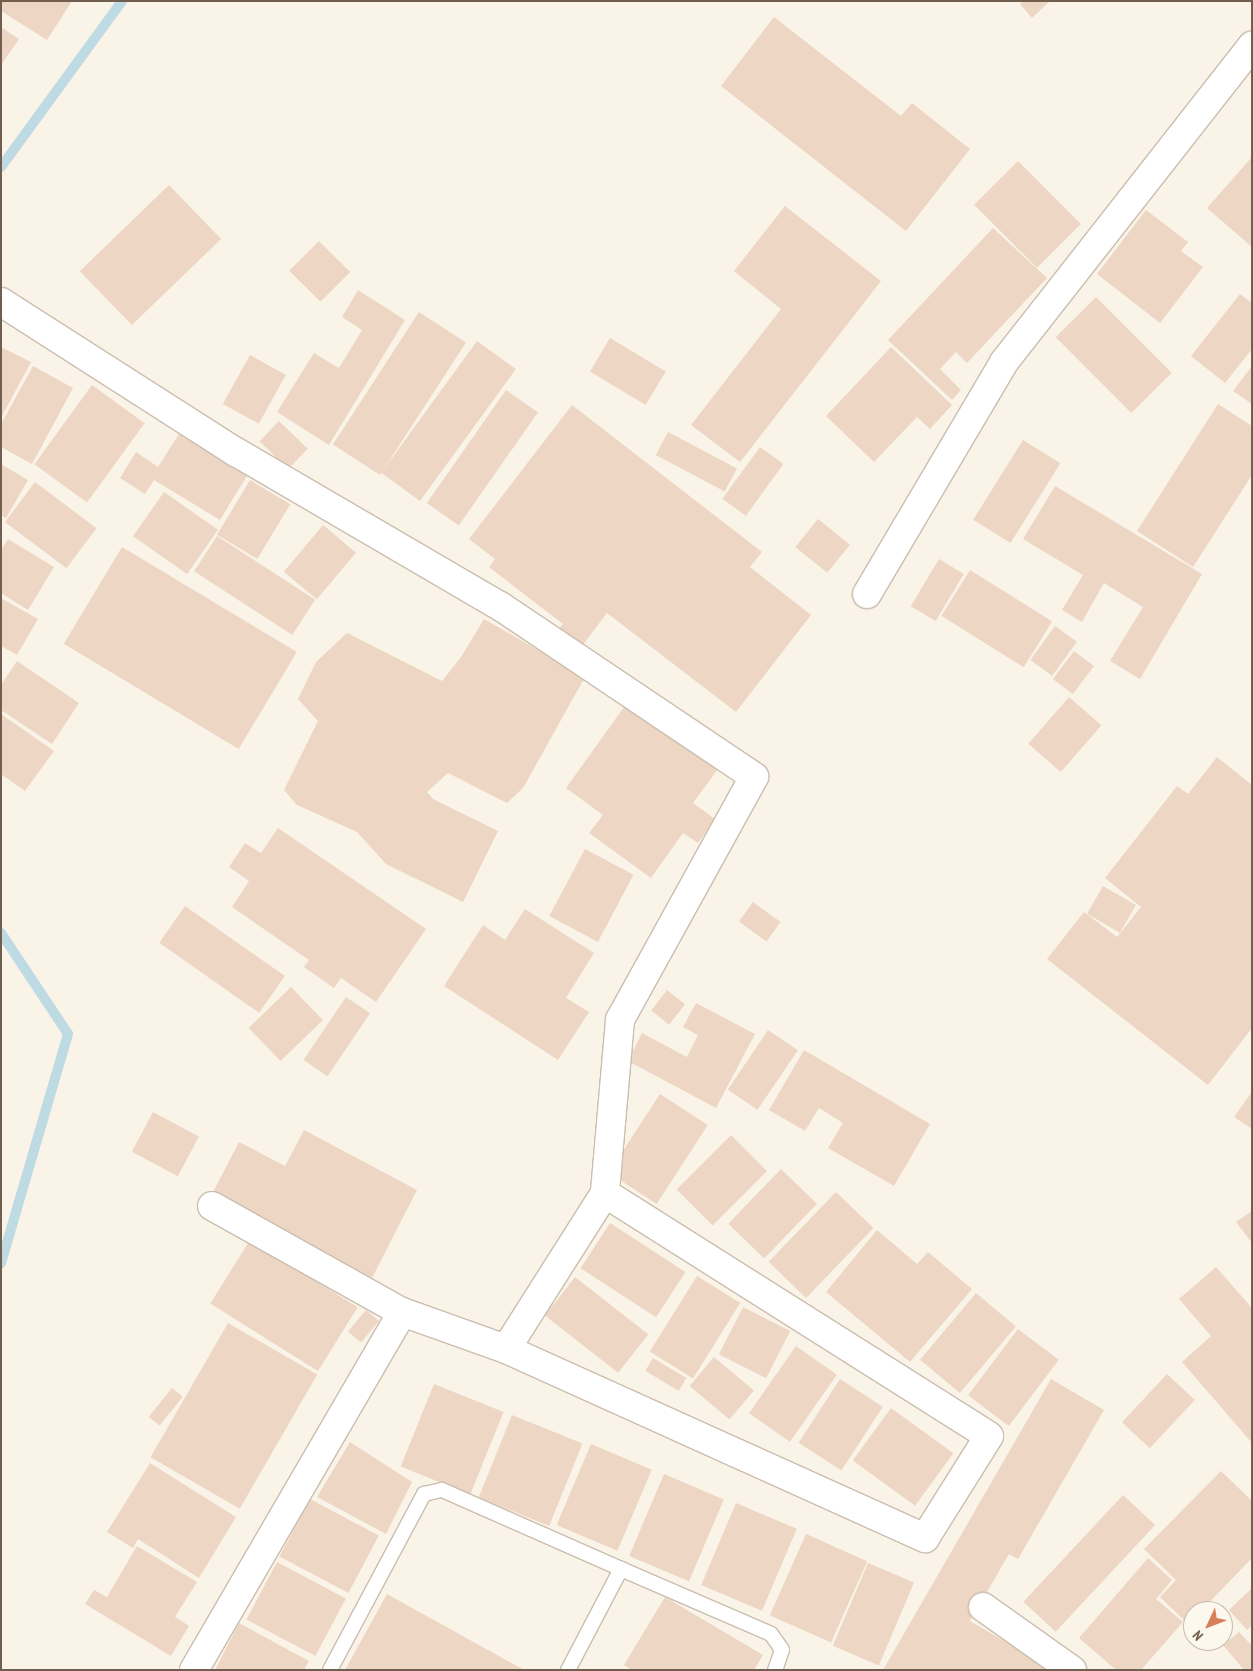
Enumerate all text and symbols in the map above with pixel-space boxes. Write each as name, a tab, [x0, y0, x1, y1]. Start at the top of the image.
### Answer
north arrow	[1183, 1601, 1233, 1651]
text: N	[1189, 1627, 1207, 1644]

